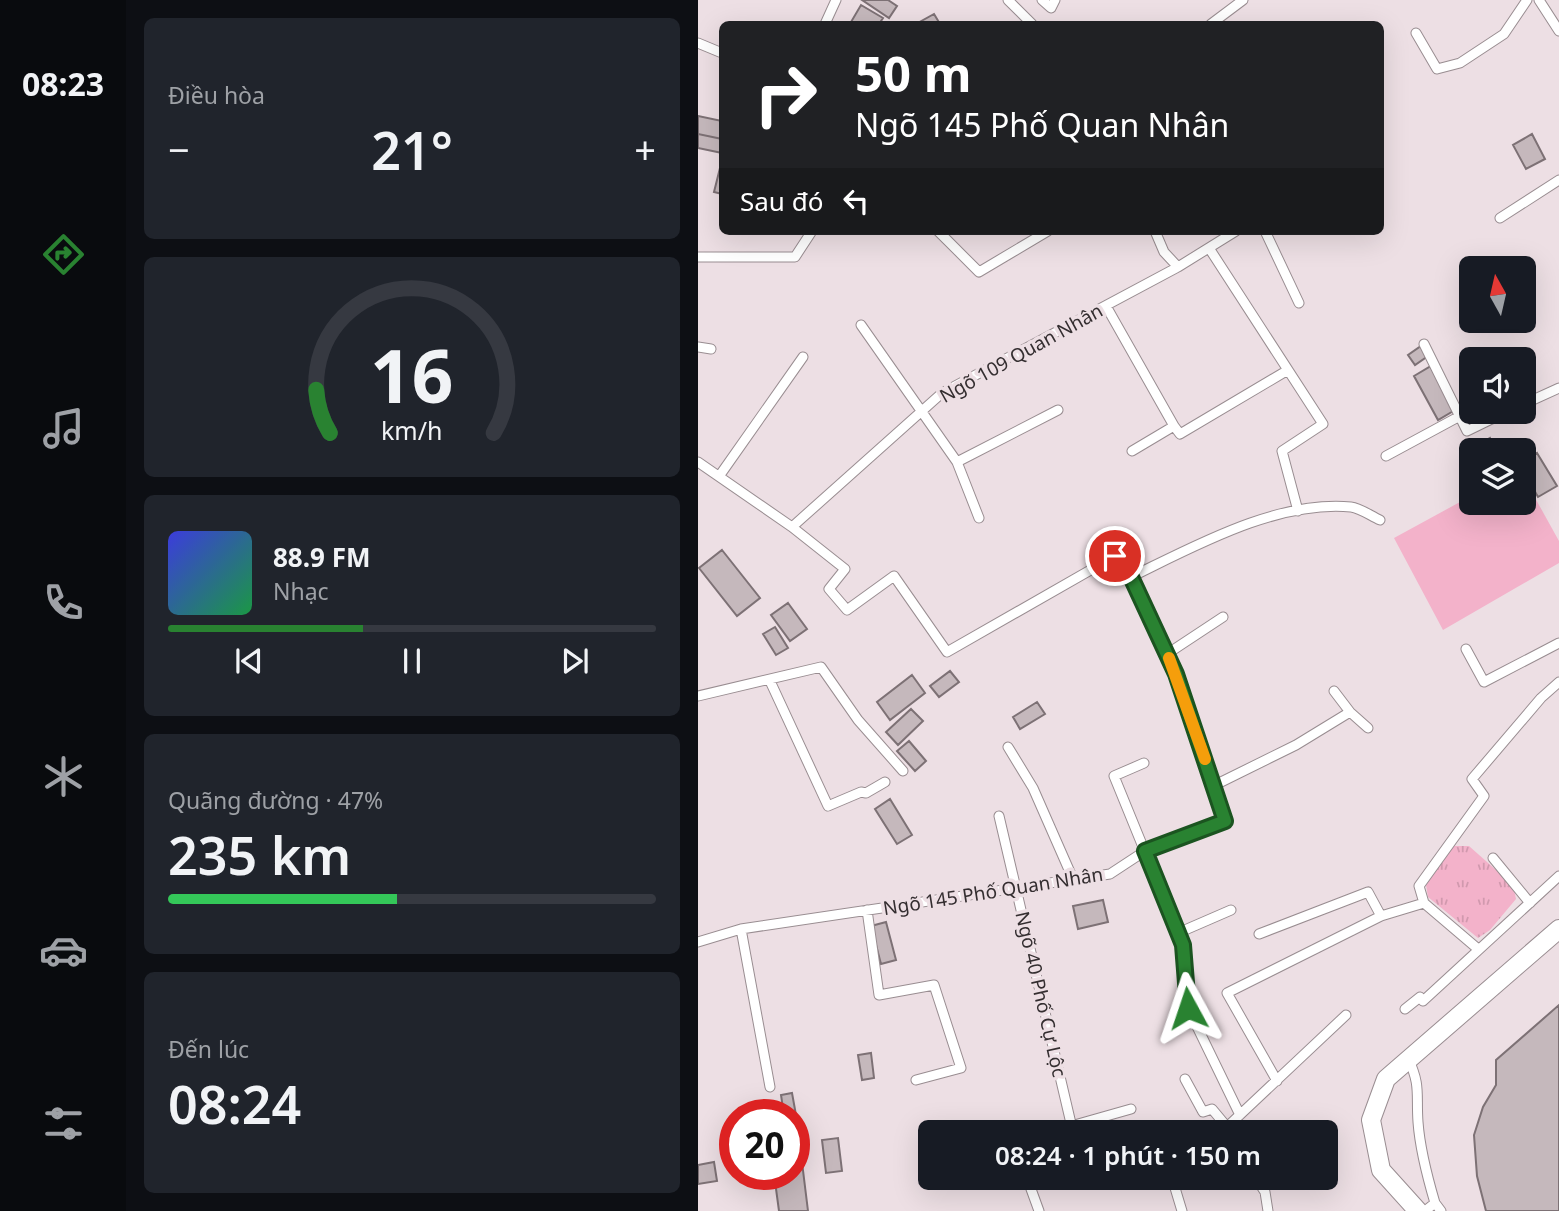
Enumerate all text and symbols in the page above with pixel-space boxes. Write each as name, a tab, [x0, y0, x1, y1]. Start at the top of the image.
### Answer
text: 50 m	[855, 40, 972, 106]
icon: right	[740, 49, 831, 140]
text: 08:23	[22, 62, 104, 105]
text: Điều hòa	[168, 79, 265, 111]
text: Ngõ 145 Phố Quan Nhân	[855, 103, 1229, 146]
text: 21°	[371, 114, 453, 185]
text: −	[168, 123, 190, 175]
text: +	[634, 123, 656, 175]
icon: left	[837, 182, 875, 220]
text: Sau đó	[740, 183, 823, 219]
icon: directions	[39, 230, 88, 279]
north arrow	[1459, 256, 1536, 332]
map controls	[1459, 256, 1536, 515]
street label: Ngõ 109 Quan Nhân	[935, 297, 1107, 409]
text: 16	[370, 325, 454, 424]
button: sound	[1459, 347, 1536, 424]
icon: music	[39, 404, 88, 453]
text: km/h	[381, 413, 443, 447]
button: layers	[1459, 438, 1536, 515]
pin	[1085, 526, 1145, 586]
icon: arrive	[1096, 537, 1134, 575]
text: 88.9 FM	[273, 539, 370, 575]
text: Nhạc	[273, 575, 329, 607]
icon: phone	[39, 578, 88, 627]
icon: previous	[230, 642, 268, 680]
icon: pause	[393, 642, 431, 680]
icon: next	[556, 642, 594, 680]
icon: climate	[39, 752, 88, 801]
text: Quãng đường · 47%	[168, 784, 383, 816]
text: 235 km	[168, 819, 351, 890]
street label: Ngõ 145 Phố Quan Nhân	[881, 861, 1105, 921]
street label: Ngõ 40 Phố Cự Lộc	[1009, 909, 1073, 1079]
icon: car	[39, 926, 88, 975]
position arrow	[1151, 971, 1225, 1045]
text: Đến lúc	[168, 1033, 249, 1065]
text: 08:24	[168, 1068, 301, 1139]
icon: filters	[39, 1099, 88, 1148]
speed limit sign: 20	[719, 1099, 810, 1190]
text: 08:24 · 1 phút · 150 m	[995, 1137, 1261, 1173]

